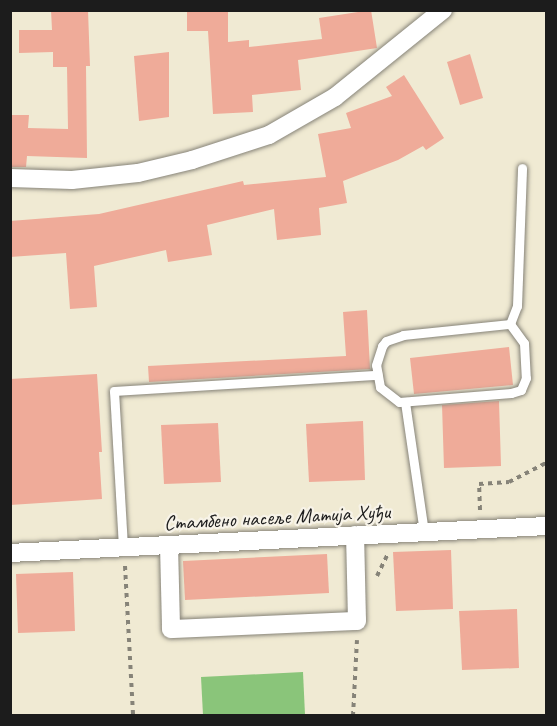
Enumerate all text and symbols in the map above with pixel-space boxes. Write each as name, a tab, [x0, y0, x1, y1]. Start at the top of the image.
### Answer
street label: Стамбено насеље Матија Хуђи	[162, 498, 392, 536]

